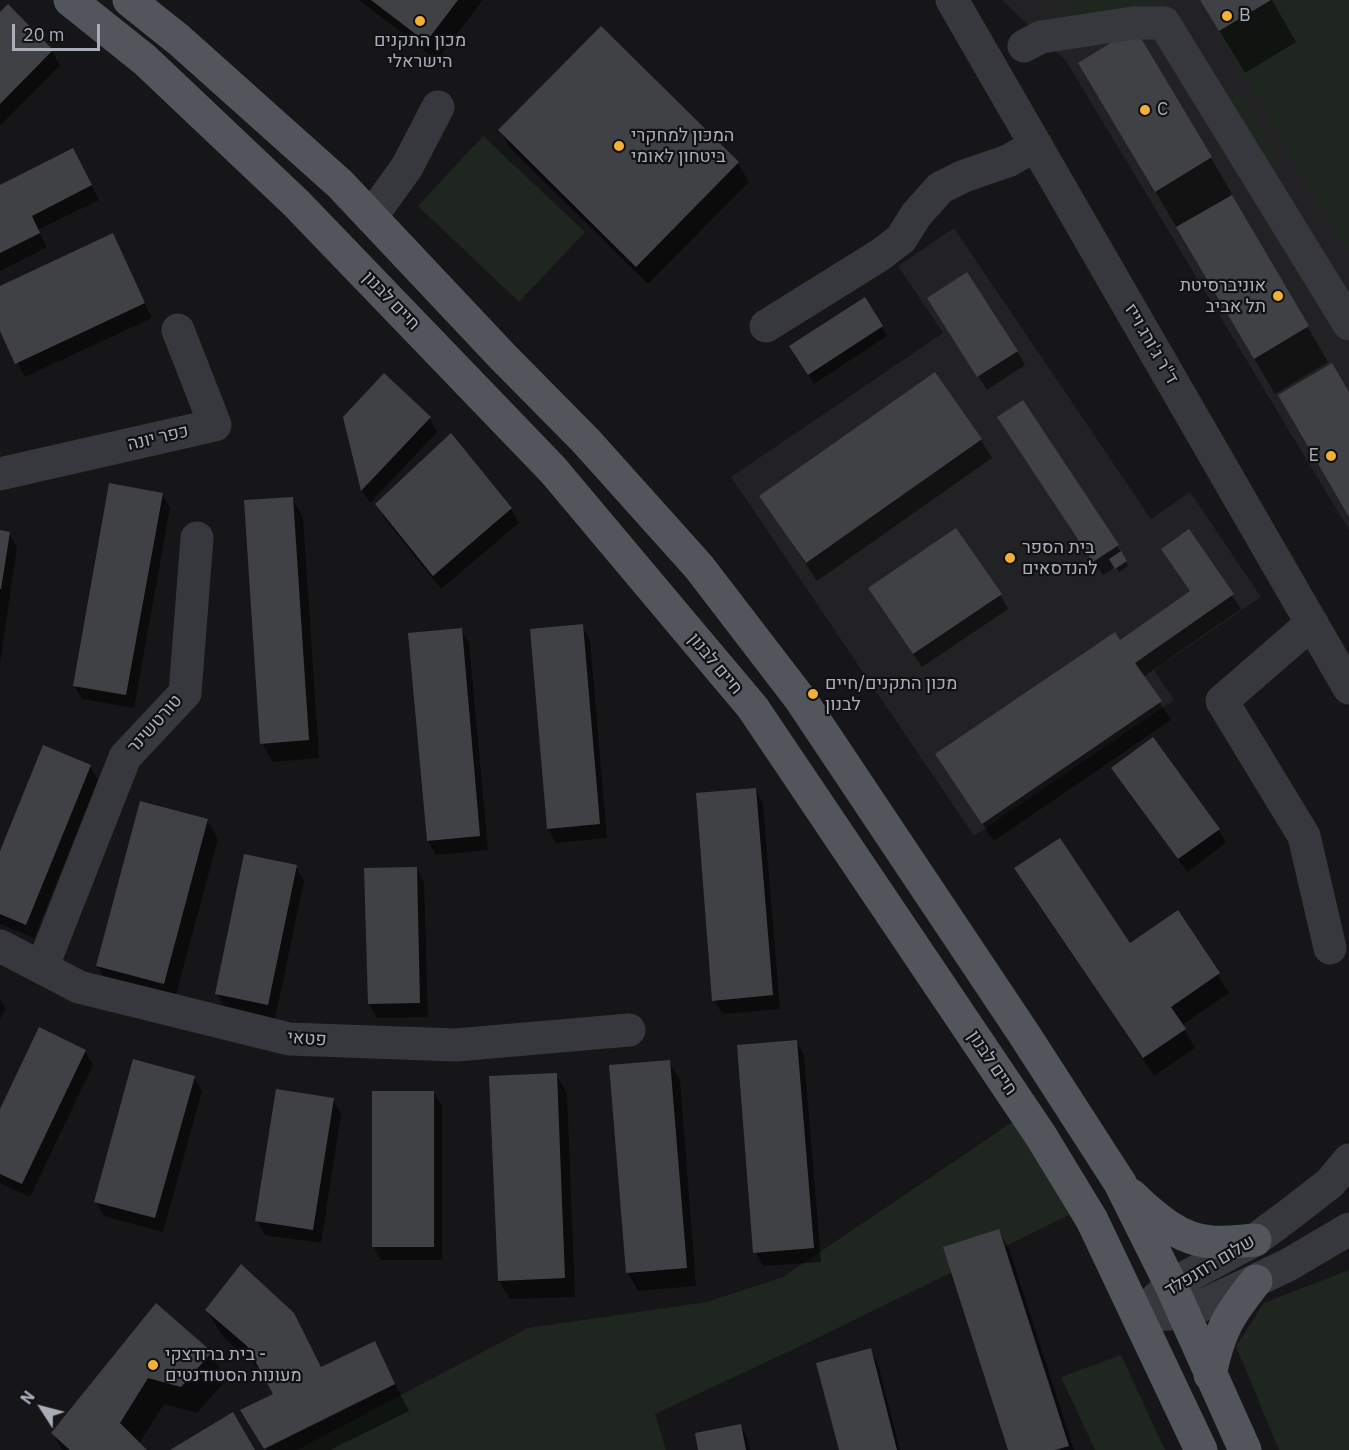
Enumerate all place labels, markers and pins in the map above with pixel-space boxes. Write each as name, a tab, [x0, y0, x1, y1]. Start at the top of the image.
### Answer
place label: B	[1239, 5, 1251, 27]
marker: B	[1220, 9, 1234, 23]
marker: מכון התקנים הישראלי	[413, 14, 427, 28]
place label: מכון התקנים הישראלי	[374, 30, 466, 72]
place label: C	[1157, 99, 1168, 121]
marker: C	[1138, 103, 1152, 117]
place label: המכון למחקרי ביטחון לאומי	[631, 125, 734, 168]
marker: המכון למחקרי ביטחון לאומי	[612, 139, 626, 153]
place label: אוניברסיטת תל אביב	[1180, 275, 1266, 318]
marker: אוניברסיטת תל אביב	[1271, 289, 1285, 303]
place label: E	[1309, 445, 1319, 467]
marker: E	[1324, 449, 1338, 463]
place label: בית הספר להנדסאים	[1022, 537, 1098, 580]
marker: בית הספר להנדסאים	[1003, 551, 1017, 565]
place label: מכון התקנים/חיים לבנון	[825, 673, 957, 716]
marker: מכון התקנים/חיים לבנון	[806, 687, 820, 701]
place label: בית ברודצקי - מעונות הסטודנטים	[165, 1344, 302, 1386]
marker: בית ברודצקי - מעונות הסטודנטים	[146, 1358, 160, 1372]

